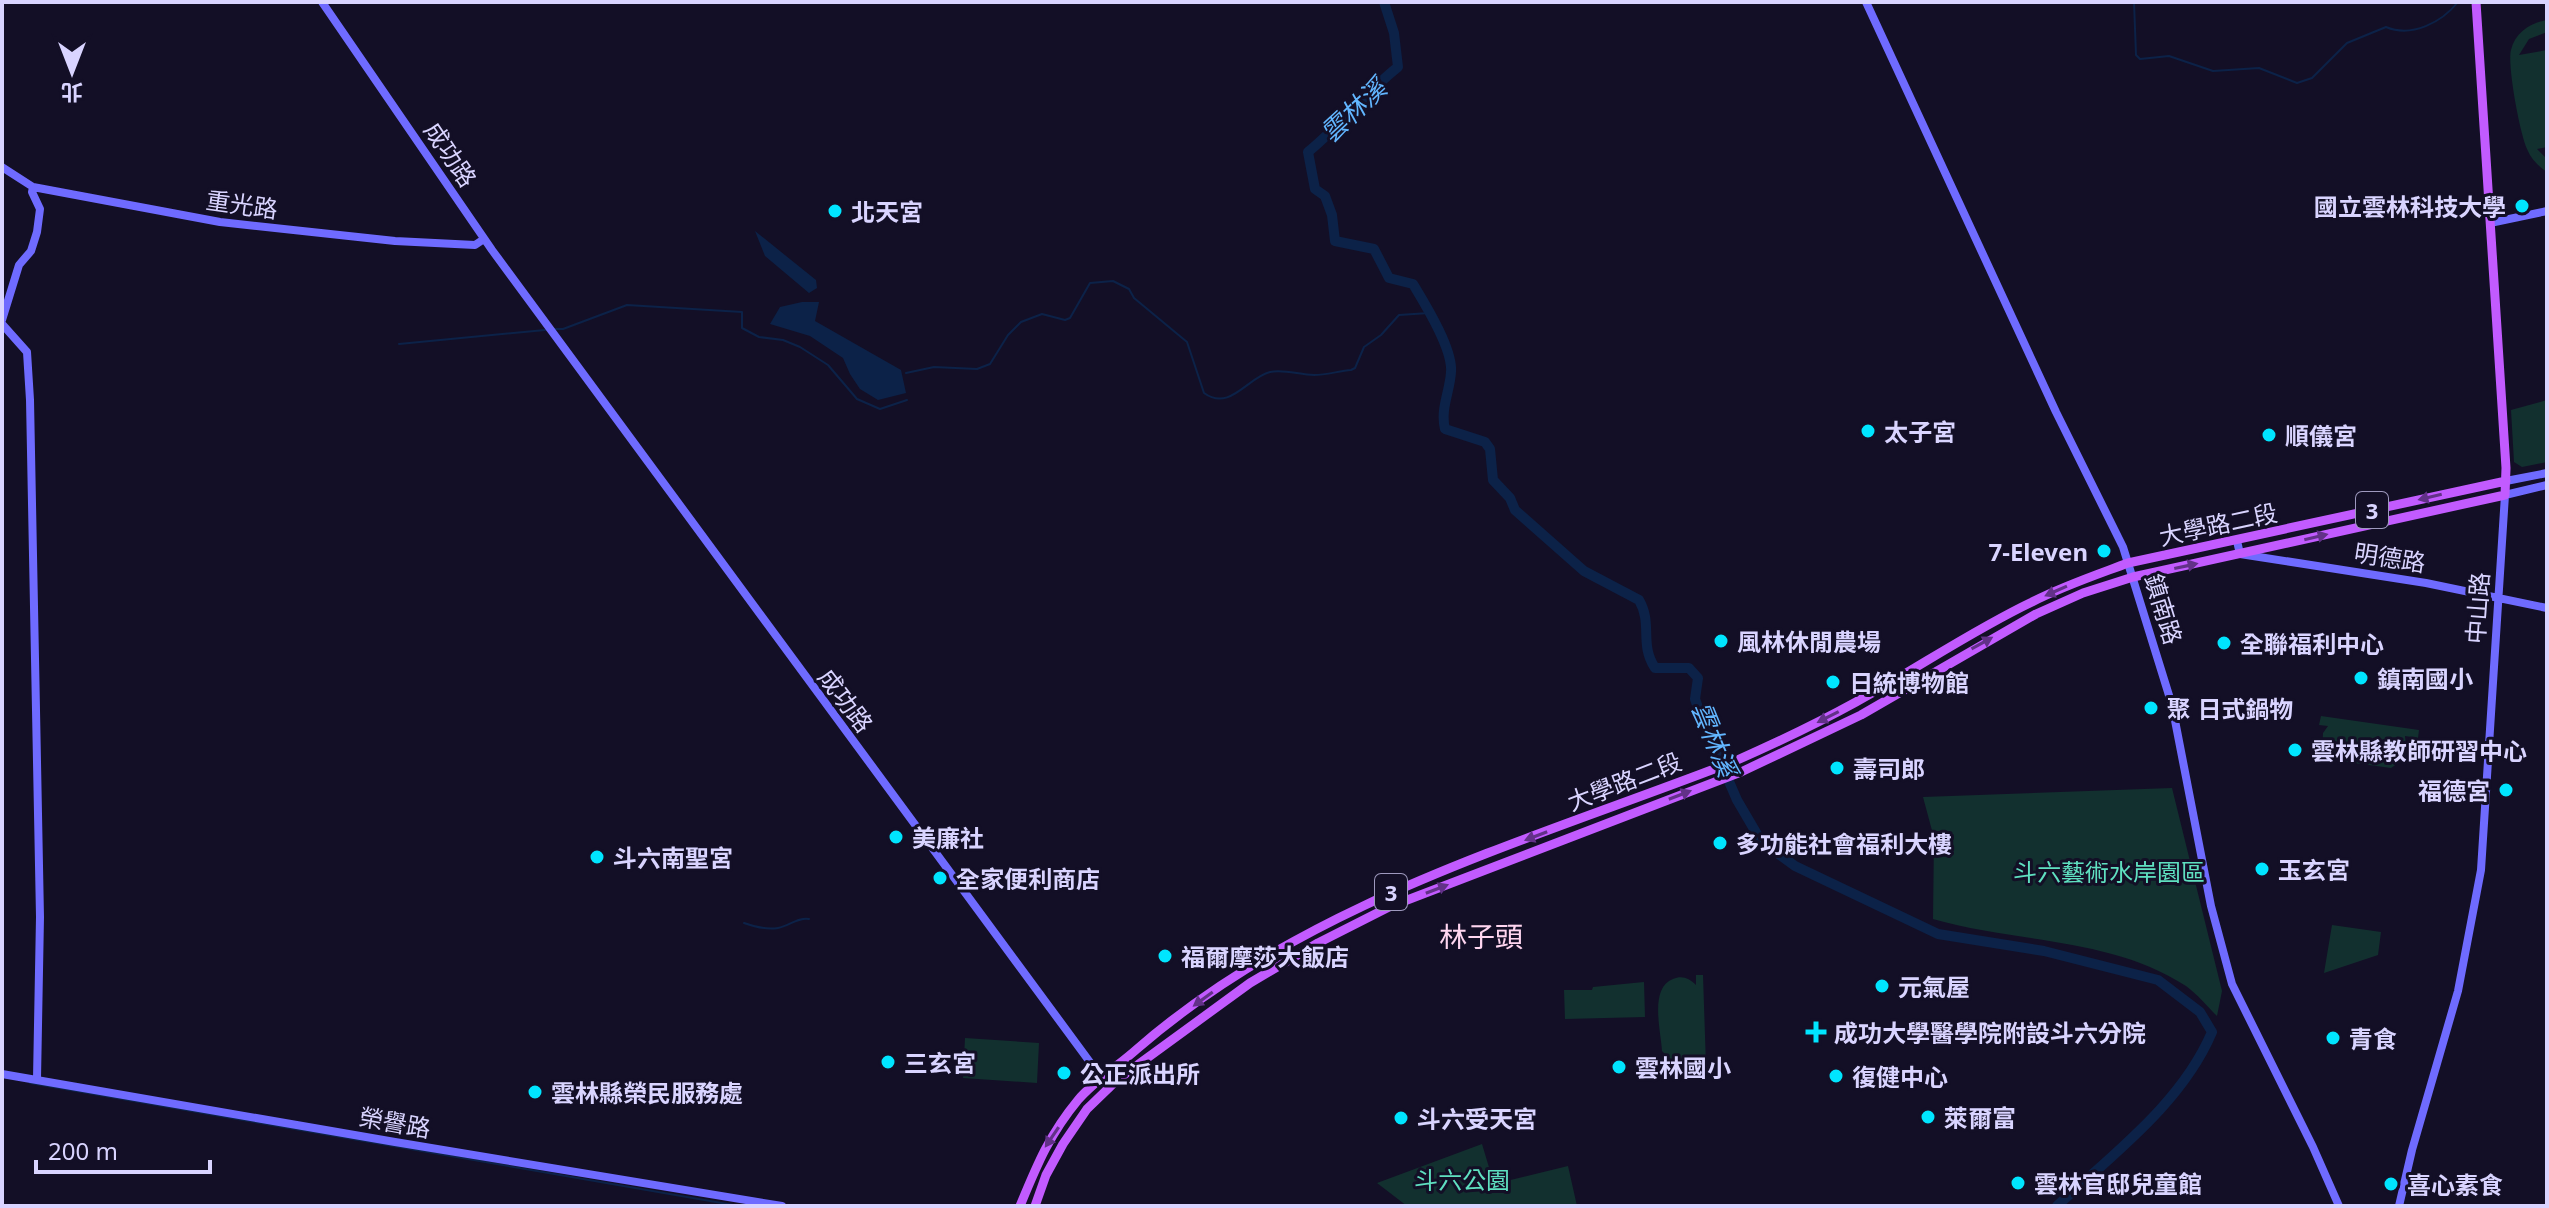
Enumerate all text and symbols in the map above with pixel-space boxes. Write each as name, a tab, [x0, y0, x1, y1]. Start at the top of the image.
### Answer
north arrow	[32, 32, 112, 112]
water label: 雲林溪	[1312, 68, 1397, 150]
text: 北	[61, 78, 83, 108]
street label: 成功路	[417, 115, 485, 193]
street label: 重光路	[204, 183, 280, 225]
place label: 國立雲林科技大學	[2314, 190, 2506, 223]
place label: 北天宮	[851, 195, 923, 228]
marker: 國立雲林科技大學	[2513, 197, 2531, 215]
marker: 北天宮	[826, 202, 844, 220]
place label: 太子宮	[1884, 415, 1956, 448]
place label: 順儀宮	[2285, 419, 2357, 452]
marker: 太子宮	[1859, 422, 1877, 440]
marker: 順儀宮	[2260, 426, 2278, 444]
one-way arrow	[2417, 491, 2442, 504]
road number: 3	[2356, 492, 2388, 528]
street label: 大學路二段	[2156, 495, 2280, 553]
one-way arrow	[2303, 530, 2328, 542]
place label: 7-Eleven	[1989, 535, 2088, 568]
street label: 明德路	[2352, 535, 2428, 579]
marker: 7-Eleven	[2095, 542, 2113, 560]
one-way arrow	[2174, 559, 2199, 571]
street label: 鎮南路	[2138, 570, 2190, 648]
street label: 中山路	[2458, 571, 2496, 645]
one-way arrow	[2044, 585, 2067, 598]
place label: 風林休閒農場	[1737, 625, 1881, 658]
place label: 全聯福利中心	[2240, 627, 2384, 660]
marker: 風林休閒農場	[1712, 632, 1730, 650]
marker: 全聯福利中心	[2215, 634, 2233, 652]
one-way arrow	[1971, 636, 1993, 650]
street label: 成功路	[811, 661, 881, 739]
place label: 鎮南國小	[2377, 662, 2473, 695]
place label: 日統博物館	[1849, 666, 1969, 699]
marker: 鎮南國小	[2352, 669, 2370, 687]
marker: 日統博物館	[1824, 673, 1842, 691]
place label: 聚 日式鍋物	[2167, 692, 2293, 725]
water label: 雲林溪	[1684, 696, 1748, 786]
marker: 聚 日式鍋物	[2142, 699, 2160, 717]
one-way arrow	[1817, 709, 1839, 723]
place label: 雲林縣教師研習中心	[2311, 734, 2527, 767]
marker: 雲林縣教師研習中心	[2286, 741, 2304, 759]
street label: 大學路二段	[1562, 744, 1686, 818]
place label: 壽司郎	[1853, 752, 1925, 785]
marker: 壽司郎	[1828, 759, 1846, 777]
place label: 福德宮	[2418, 774, 2490, 807]
marker: 福德宮	[2497, 781, 2515, 799]
one-way arrow	[1668, 788, 1692, 801]
place label: 美廉社	[912, 821, 984, 854]
place label: 多功能社會福利大樓	[1736, 827, 1952, 860]
marker: 美廉社	[887, 828, 905, 846]
one-way arrow	[1524, 830, 1548, 843]
marker: 多功能社會福利大樓	[1711, 834, 1729, 852]
place label: 斗六南聖宮	[613, 841, 733, 874]
marker: 斗六南聖宮	[588, 848, 606, 866]
place label: 玉玄宮	[2278, 853, 2350, 886]
park label: 斗六藝術水岸園區	[2013, 855, 2205, 888]
marker: 玉玄宮	[2253, 860, 2271, 878]
place label: 全家便利商店	[956, 862, 1100, 895]
marker: 全家便利商店	[931, 869, 949, 887]
road number: 3	[1375, 874, 1407, 910]
one-way arrow	[1425, 882, 1449, 895]
district label: 林子頭	[1439, 917, 1523, 955]
place label: 福爾摩莎大飯店	[1181, 940, 1349, 973]
marker: 福爾摩莎大飯店	[1156, 947, 1174, 965]
place label: 元氣屋	[1898, 970, 1970, 1003]
marker: 元氣屋	[1873, 977, 1891, 995]
one-way arrow	[1193, 990, 1213, 1006]
place label: 成功大學醫學院附設斗六分院	[1834, 1016, 2146, 1049]
marker: 成功大學醫學院附設斗六分院	[1805, 1021, 1827, 1043]
place label: 青食	[2349, 1022, 2397, 1055]
marker: 青食	[2324, 1029, 2342, 1047]
place label: 三玄宮	[904, 1046, 976, 1079]
place label: 雲林國小	[1635, 1051, 1731, 1084]
marker: 三玄宮	[879, 1053, 897, 1071]
place label: 公正派出所	[1080, 1057, 1200, 1090]
marker: 雲林國小	[1610, 1058, 1628, 1076]
place label: 復健中心	[1852, 1060, 1948, 1093]
marker: 公正派出所	[1055, 1064, 1073, 1082]
marker: 復健中心	[1827, 1067, 1845, 1085]
place label: 雲林縣榮民服務處	[551, 1076, 743, 1109]
marker: 雲林縣榮民服務處	[526, 1083, 544, 1101]
street label: 榮譽路	[357, 1099, 433, 1145]
place label: 萊爾富	[1944, 1101, 2016, 1134]
place label: 斗六受天宮	[1417, 1102, 1537, 1135]
marker: 萊爾富	[1919, 1108, 1937, 1126]
marker: 斗六受天宮	[1392, 1109, 1410, 1127]
scale bar	[36, 1124, 210, 1174]
one-way arrow	[1045, 1126, 1060, 1148]
text: 200 m	[48, 1134, 118, 1167]
park label: 斗六公園	[1414, 1163, 1510, 1196]
place label: 雲林官邸兒童館	[2034, 1167, 2202, 1200]
place label: 喜心素食	[2407, 1168, 2503, 1201]
marker: 雲林官邸兒童館	[2009, 1174, 2027, 1192]
marker: 喜心素食	[2382, 1175, 2400, 1193]

